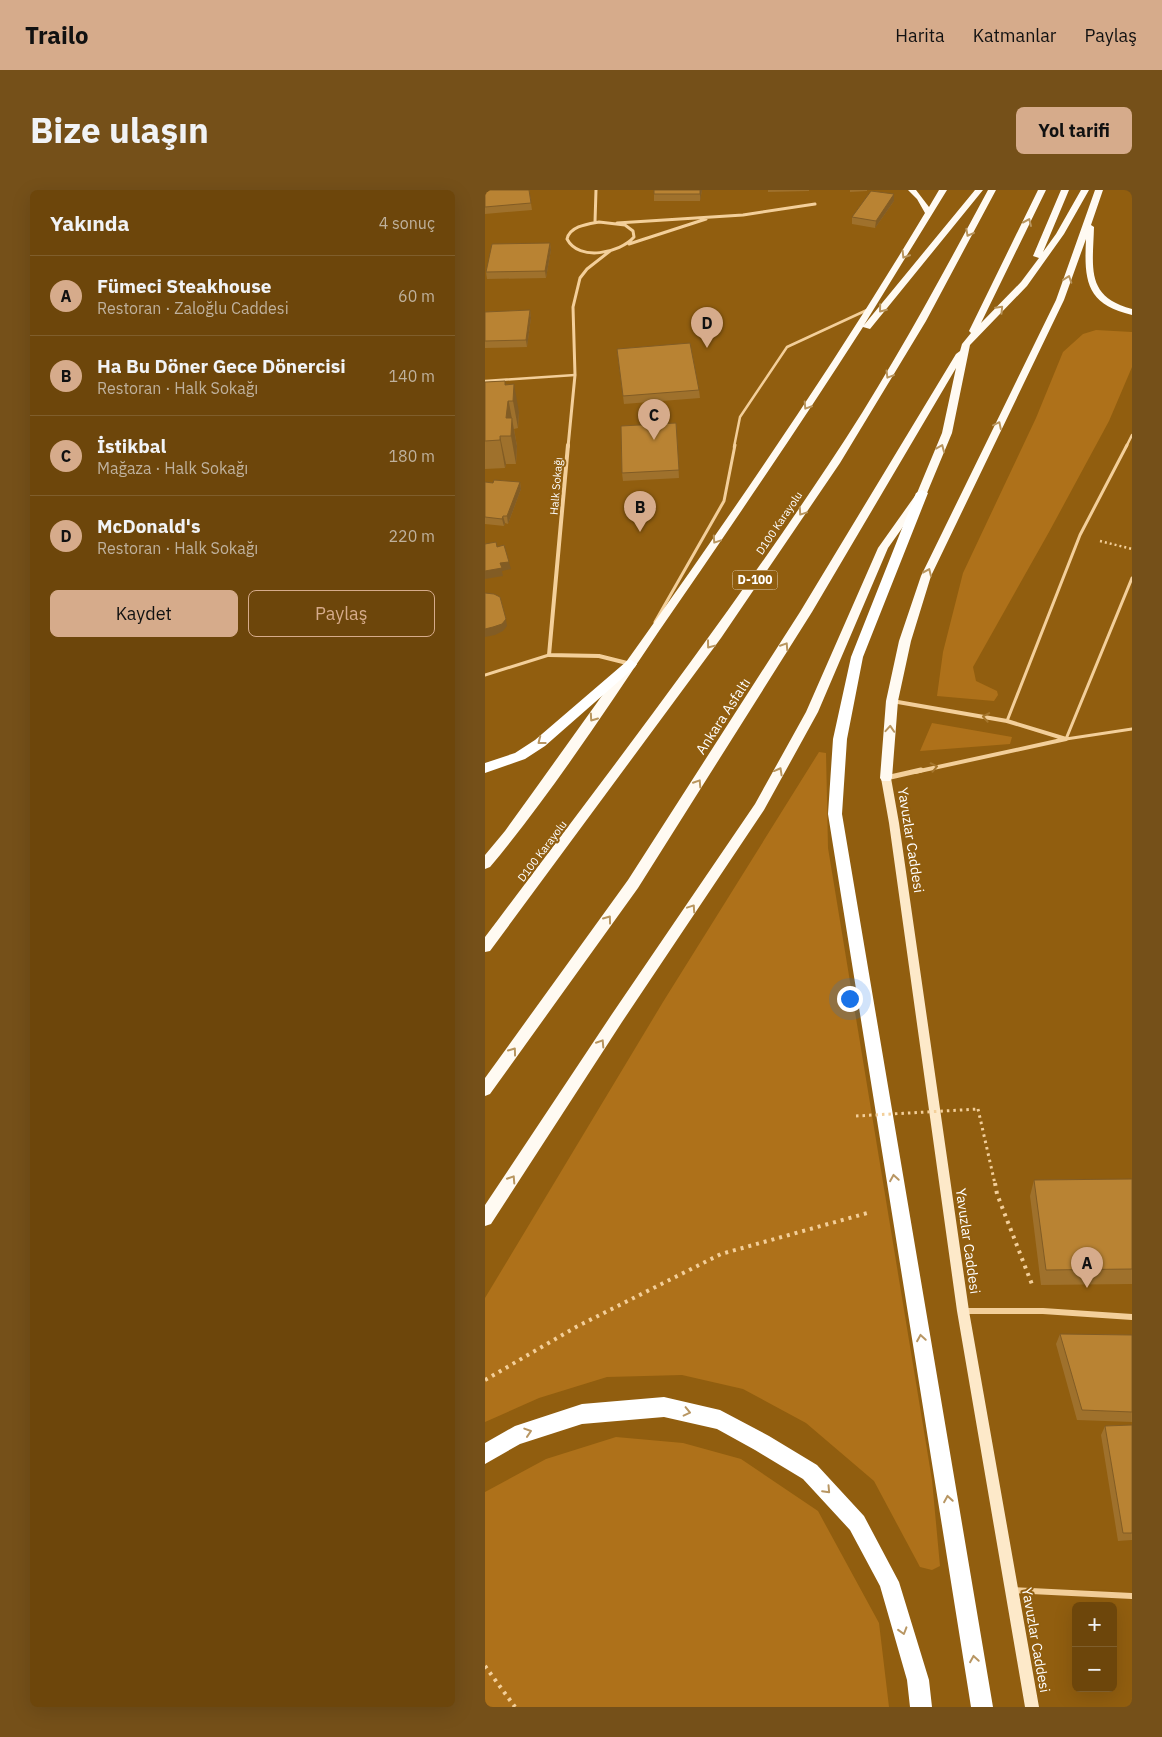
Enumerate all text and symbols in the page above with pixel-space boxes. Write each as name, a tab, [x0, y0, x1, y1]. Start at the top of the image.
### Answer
text: Trailo	[25, 19, 89, 51]
text: Harita	[895, 24, 945, 47]
text: Katmanlar	[973, 24, 1056, 47]
text: Paylaş	[1084, 24, 1137, 47]
text: Bize ulaşın	[30, 107, 209, 153]
button: Yol tarifi	[1016, 107, 1132, 154]
text: Yakında	[50, 209, 130, 237]
text: 4 sonuç	[379, 213, 435, 233]
one-way arrow	[1021, 218, 1032, 227]
one-way arrow	[965, 228, 975, 237]
one-way arrow	[901, 249, 911, 258]
text: Fümeci Steakhouse	[97, 274, 271, 298]
one-way arrow	[1062, 275, 1072, 283]
text: A	[61, 286, 71, 306]
text: 60 m	[398, 286, 435, 306]
text: Restoran · Zaloğlu Caddesi	[97, 298, 289, 318]
one-way arrow	[879, 303, 887, 312]
one-way arrow	[994, 306, 1003, 315]
pin: D	[691, 307, 723, 348]
text: Ha Bu Döner Gece Dönercisi	[97, 354, 346, 378]
text: B	[61, 366, 71, 386]
text: 140 m	[388, 366, 435, 386]
one-way arrow	[886, 369, 896, 378]
text: Restoran · Halk Sokağı	[97, 378, 258, 398]
pin: C	[638, 399, 670, 440]
one-way arrow	[804, 401, 814, 410]
one-way arrow	[992, 422, 1002, 431]
text: İstikbal	[97, 434, 166, 458]
one-way arrow	[935, 444, 945, 453]
text: C	[61, 446, 71, 466]
text: 180 m	[388, 446, 435, 466]
street label: Halk Sokağı	[547, 457, 565, 515]
text: Mağaza · Halk Sokağı	[97, 458, 248, 478]
street label: D100 Karayolu	[753, 489, 805, 557]
pin: B	[624, 491, 656, 532]
one-way arrow	[799, 506, 808, 515]
text: McDonald's	[97, 514, 200, 538]
text: D	[60, 526, 72, 546]
text: 220 m	[388, 526, 435, 546]
one-way arrow	[713, 535, 722, 544]
text: Restoran · Halk Sokağı	[97, 538, 258, 558]
one-way arrow	[922, 568, 933, 577]
road number: D-100	[733, 570, 777, 590]
button: Kaydet	[50, 590, 238, 637]
button: Paylaş	[248, 590, 435, 637]
one-way arrow	[707, 639, 715, 648]
one-way arrow	[779, 642, 788, 652]
street label: Ankara Asfaltı	[692, 674, 754, 758]
one-way arrow	[590, 712, 599, 722]
one-way arrow	[981, 713, 990, 723]
one-way arrow	[884, 725, 895, 733]
one-way arrow	[538, 736, 547, 744]
one-way arrow	[929, 763, 938, 773]
one-way arrow	[773, 768, 783, 777]
one-way arrow	[691, 780, 701, 789]
street label: Yavuzlar Caddesi	[894, 786, 928, 894]
street label: D100 Karayolu	[514, 818, 570, 884]
one-way arrow	[686, 904, 695, 914]
one-way arrow	[602, 915, 611, 925]
your location	[837, 986, 863, 1012]
one-way arrow	[595, 1039, 604, 1048]
one-way arrow	[508, 1048, 516, 1057]
one-way arrow	[890, 1174, 900, 1182]
one-way arrow	[506, 1175, 515, 1184]
street label: Yavuzlar Caddesi	[952, 1187, 984, 1295]
pin: A	[1071, 1247, 1103, 1288]
one-way arrow	[916, 1334, 927, 1342]
one-way arrow	[682, 1406, 691, 1417]
one-way arrow	[523, 1428, 532, 1438]
one-way arrow	[821, 1485, 830, 1494]
one-way arrow	[943, 1494, 953, 1503]
street label: Yavuzlar Caddesi	[1018, 1586, 1054, 1694]
map controls	[1072, 1602, 1117, 1692]
button: +	[1072, 1602, 1117, 1647]
one-way arrow	[898, 1626, 908, 1635]
button: −	[1072, 1647, 1117, 1692]
one-way arrow	[970, 1655, 980, 1663]

